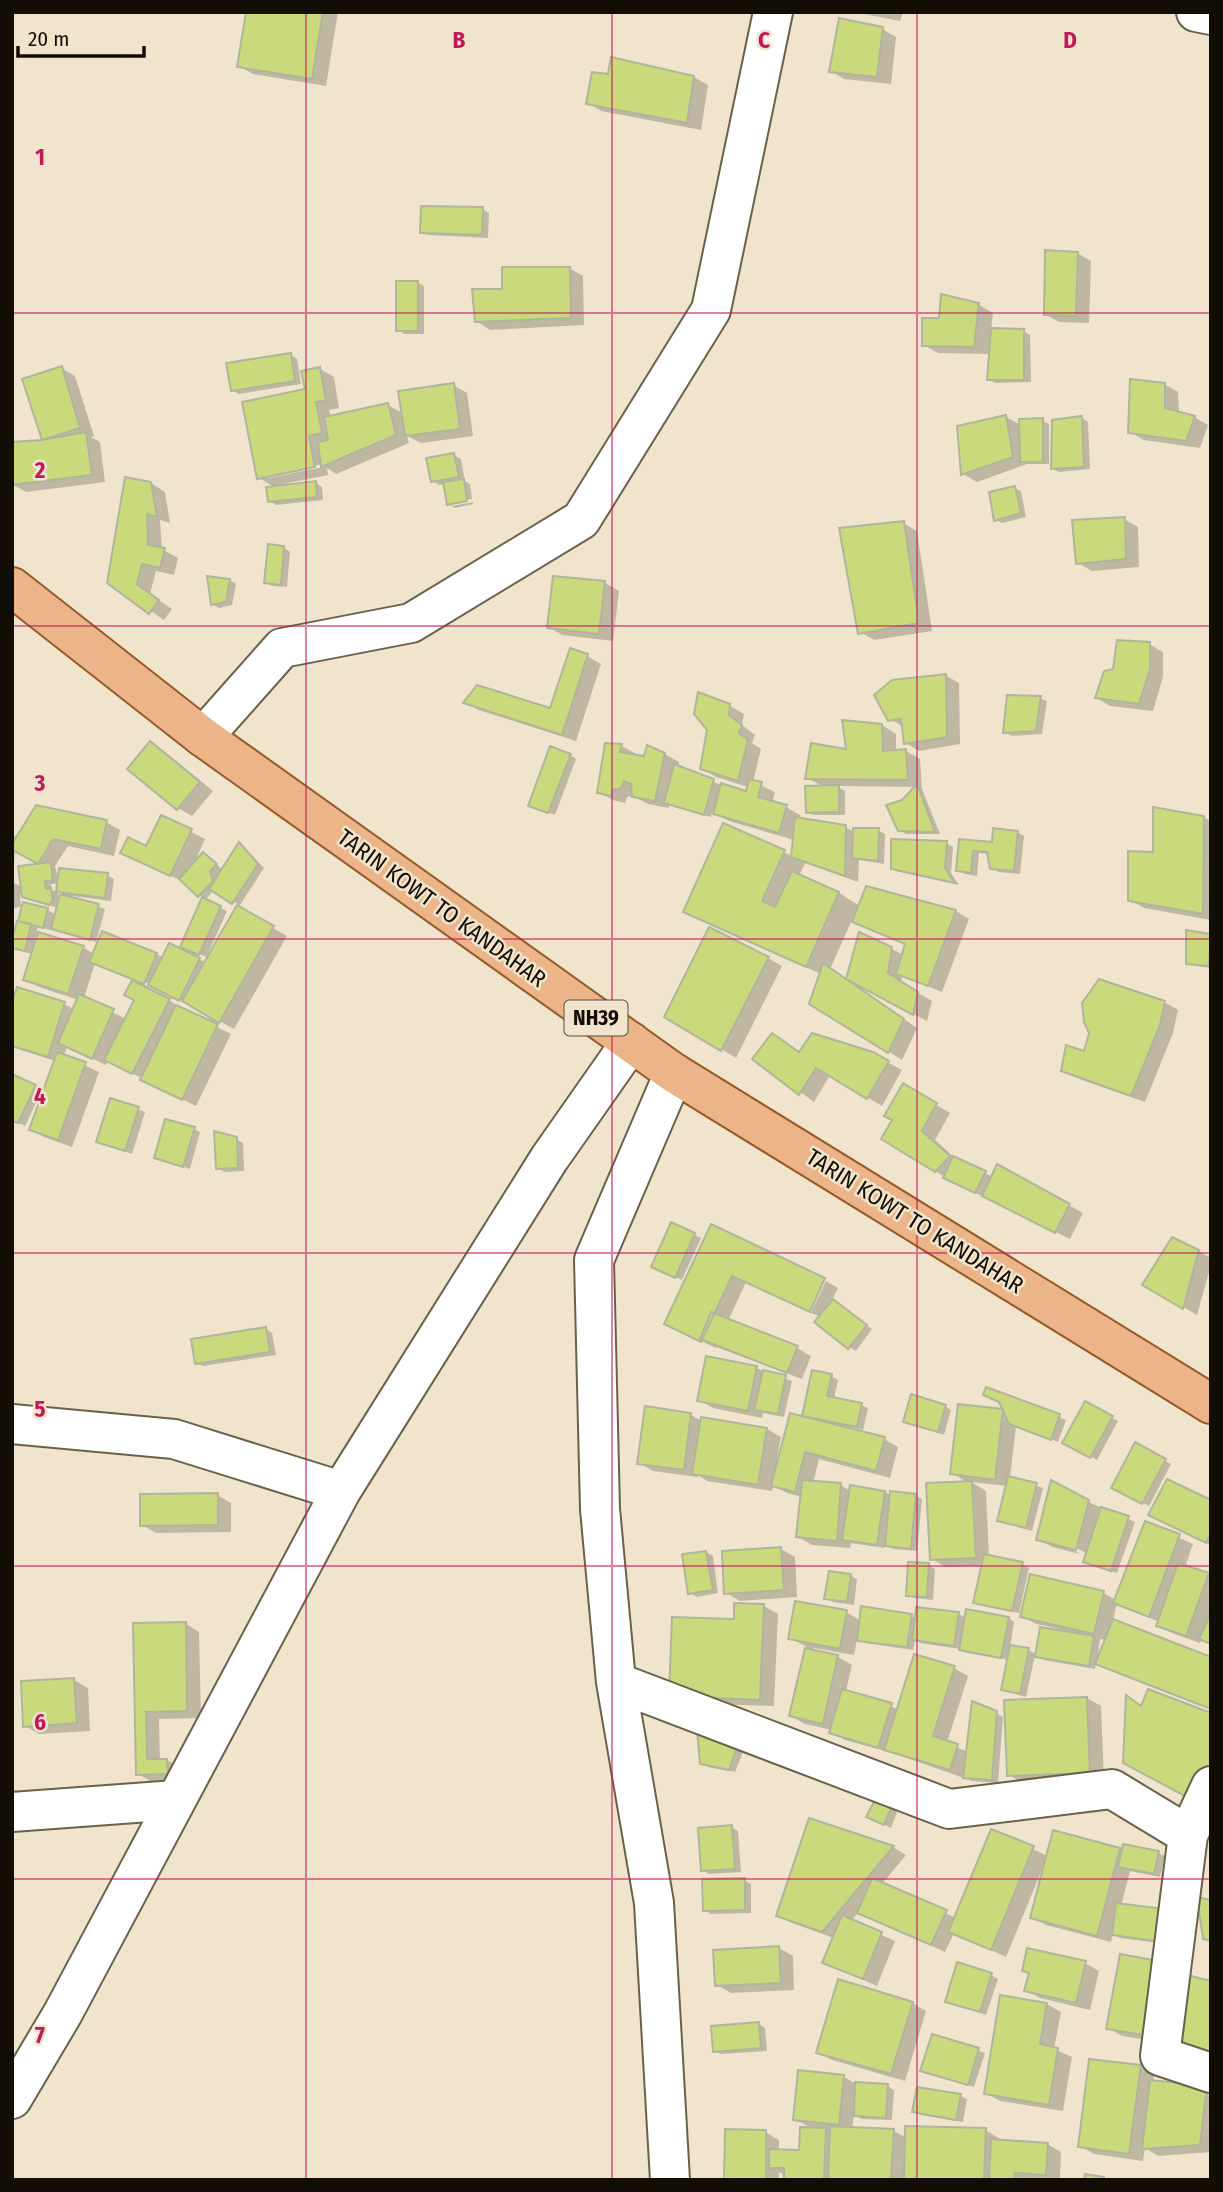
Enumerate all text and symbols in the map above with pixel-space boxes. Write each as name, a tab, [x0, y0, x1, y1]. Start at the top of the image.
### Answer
scale bar	[18, 14, 144, 58]
text: 20 m	[28, 26, 69, 52]
text: B	[453, 26, 466, 54]
text: C	[758, 26, 770, 54]
text: D	[1063, 26, 1077, 54]
text: 1	[35, 143, 45, 171]
text: 2	[34, 456, 46, 484]
text: 3	[34, 769, 46, 797]
street label: TARIN KOWT TO KANDAHAR	[332, 823, 552, 993]
road number: NH39	[564, 1000, 628, 1036]
text: 4	[34, 1082, 46, 1110]
street label: TARIN KOWT TO KANDAHAR	[801, 1143, 1029, 1300]
text: 5	[34, 1395, 46, 1423]
text: 6	[34, 1708, 46, 1736]
text: 7	[35, 2021, 45, 2049]

